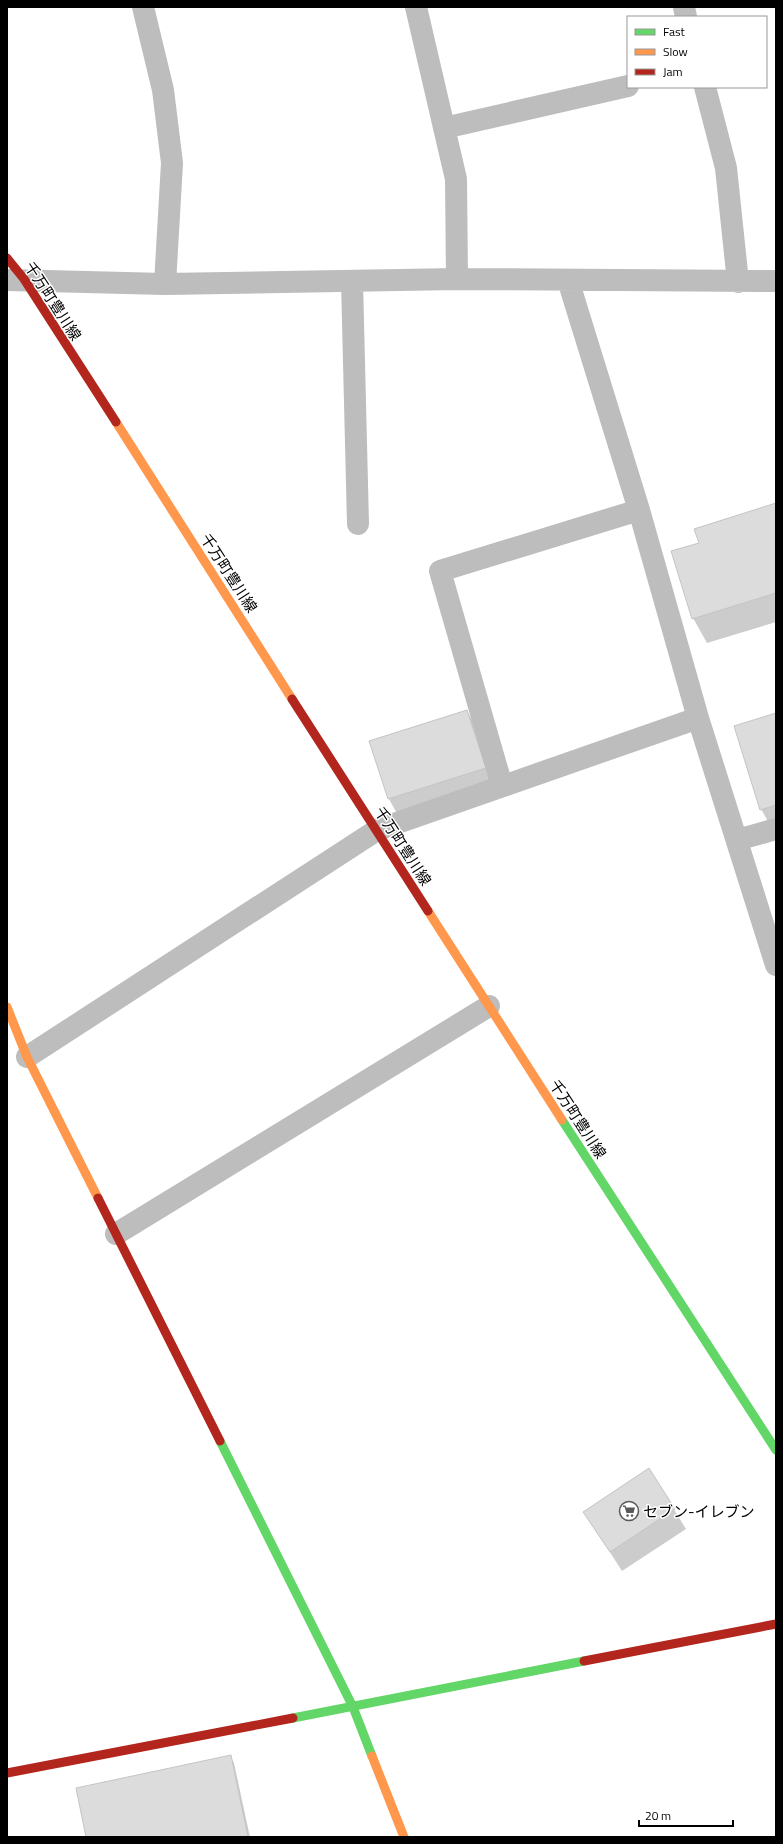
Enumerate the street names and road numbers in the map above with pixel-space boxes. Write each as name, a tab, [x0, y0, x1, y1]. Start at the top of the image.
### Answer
street label: 千万町豊川線	[19, 257, 87, 345]
street label: 千万町豊川線	[195, 529, 263, 617]
street label: 千万町豊川線	[369, 802, 437, 890]
street label: 千万町豊川線	[544, 1075, 612, 1163]

